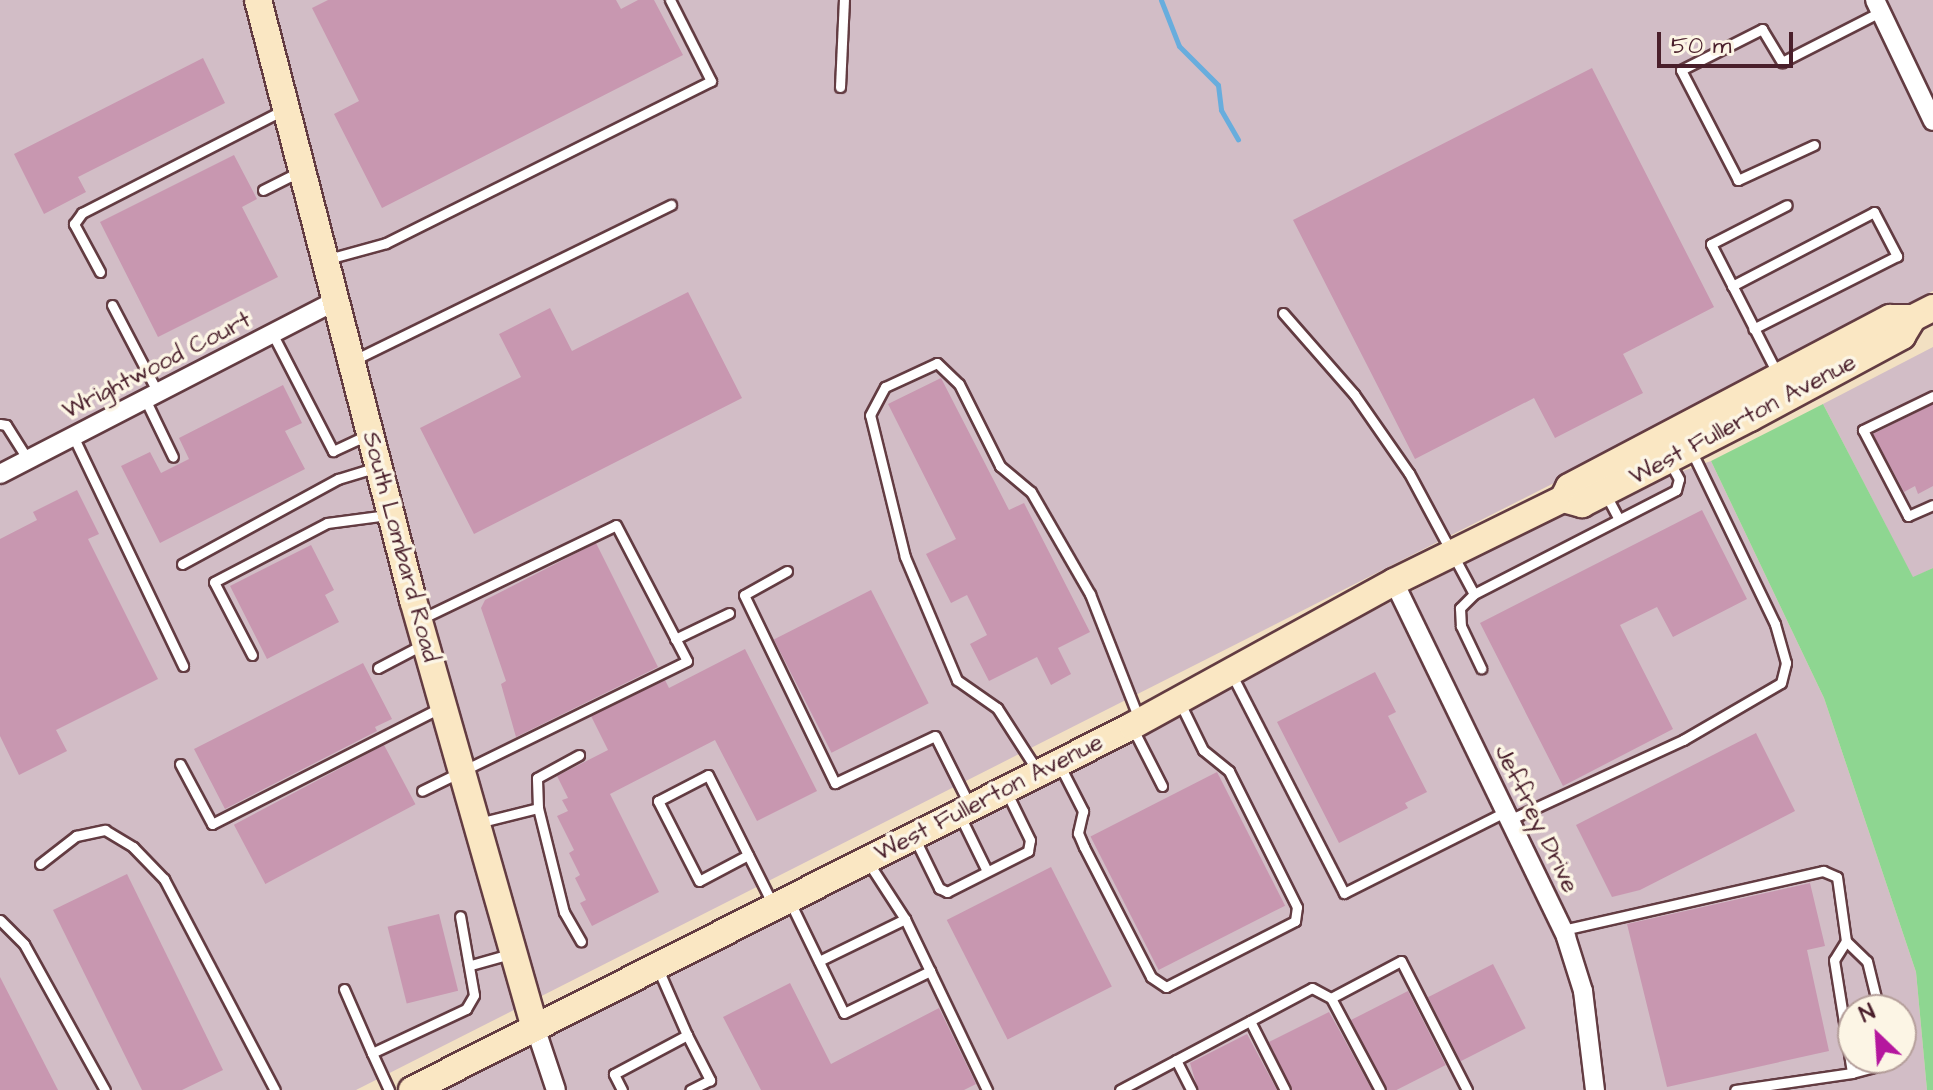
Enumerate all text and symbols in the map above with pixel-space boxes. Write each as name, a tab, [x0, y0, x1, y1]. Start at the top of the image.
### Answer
scale bar	[1661, 16, 1797, 66]
text: 50 m	[1671, 29, 1731, 63]
street label: Wrightwood Court	[58, 306, 256, 426]
street label: West Fullerton Avenue	[1625, 348, 1861, 492]
street label: South Lombard Road	[355, 429, 445, 665]
street label: West Fullerton Avenue	[870, 728, 1108, 868]
street label: Jeffrey Drive	[1488, 740, 1584, 898]
north arrow	[1837, 994, 1917, 1074]
text: N	[1855, 997, 1880, 1031]

